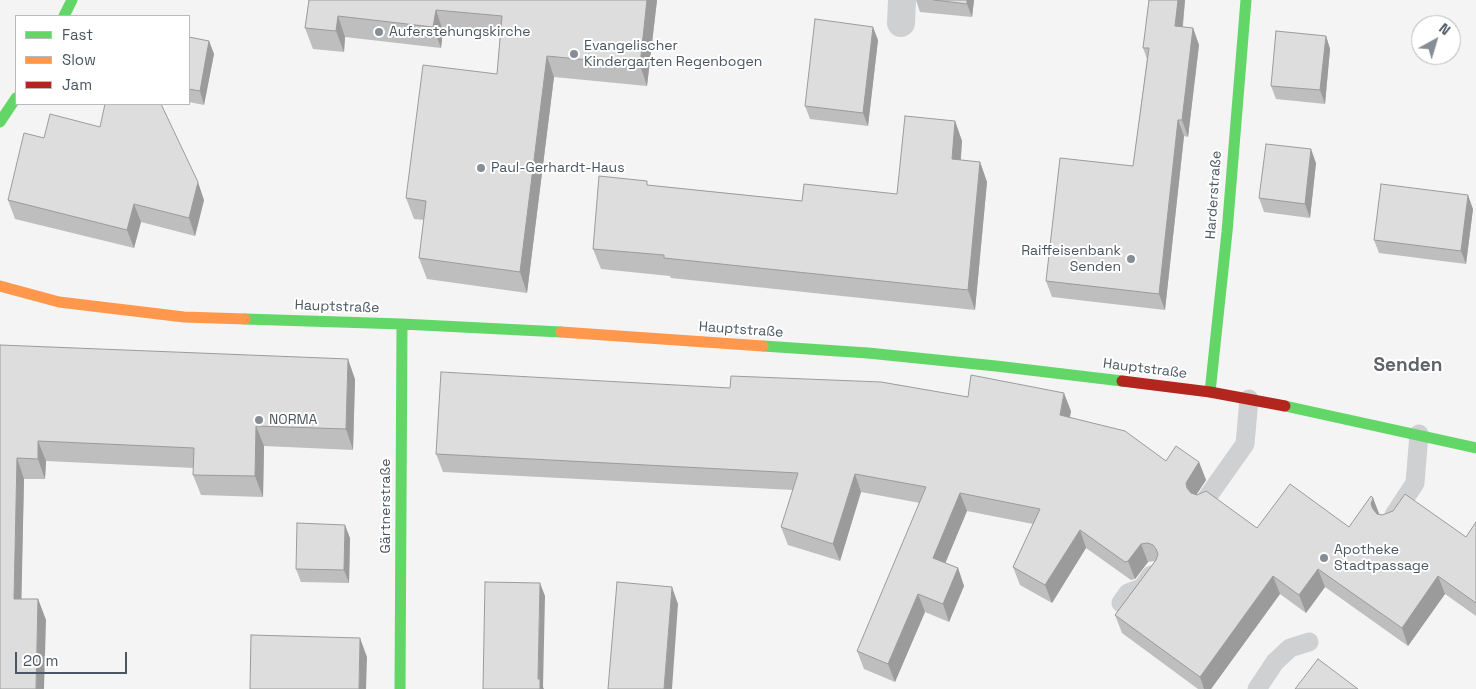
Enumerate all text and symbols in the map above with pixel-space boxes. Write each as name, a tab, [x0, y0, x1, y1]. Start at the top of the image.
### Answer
legend	[15, 15, 190, 105]
north arrow	[1411, 15, 1461, 65]
text: N	[1435, 19, 1454, 39]
place label: Auferstehungskirche	[389, 24, 531, 40]
text: Fast	[62, 25, 93, 44]
marker: Auferstehungskirche	[373, 26, 385, 38]
place label: Evangelischer Kindergarten Regenbogen	[584, 38, 762, 70]
marker: Evangelischer Kindergarten Regenbogen	[568, 48, 580, 60]
text: Slow	[62, 50, 96, 69]
text: Jam	[62, 75, 92, 94]
street label: Harderstraße	[1203, 150, 1225, 240]
place label: Paul-Gerhardt-Haus	[491, 160, 625, 176]
marker: Paul-Gerhardt-Haus	[475, 162, 487, 174]
place label: Raiffeisenbank Senden	[1021, 243, 1121, 276]
marker: Raiffeisenbank Senden	[1125, 253, 1137, 265]
street label: Hauptstraße	[294, 297, 380, 317]
street label: Hauptstraße	[698, 319, 784, 341]
district label: Senden	[1374, 355, 1442, 377]
street label: Hauptstraße	[1102, 356, 1188, 382]
place label: NORMA	[269, 412, 317, 428]
marker: NORMA	[253, 414, 265, 426]
street label: Gärtnerstraße	[378, 459, 394, 553]
place label: Apotheke Stadtpassage	[1334, 542, 1429, 574]
marker: Apotheke Stadtpassage	[1318, 552, 1330, 564]
scale bar	[18, 642, 130, 674]
text: 20 m	[23, 651, 58, 670]

